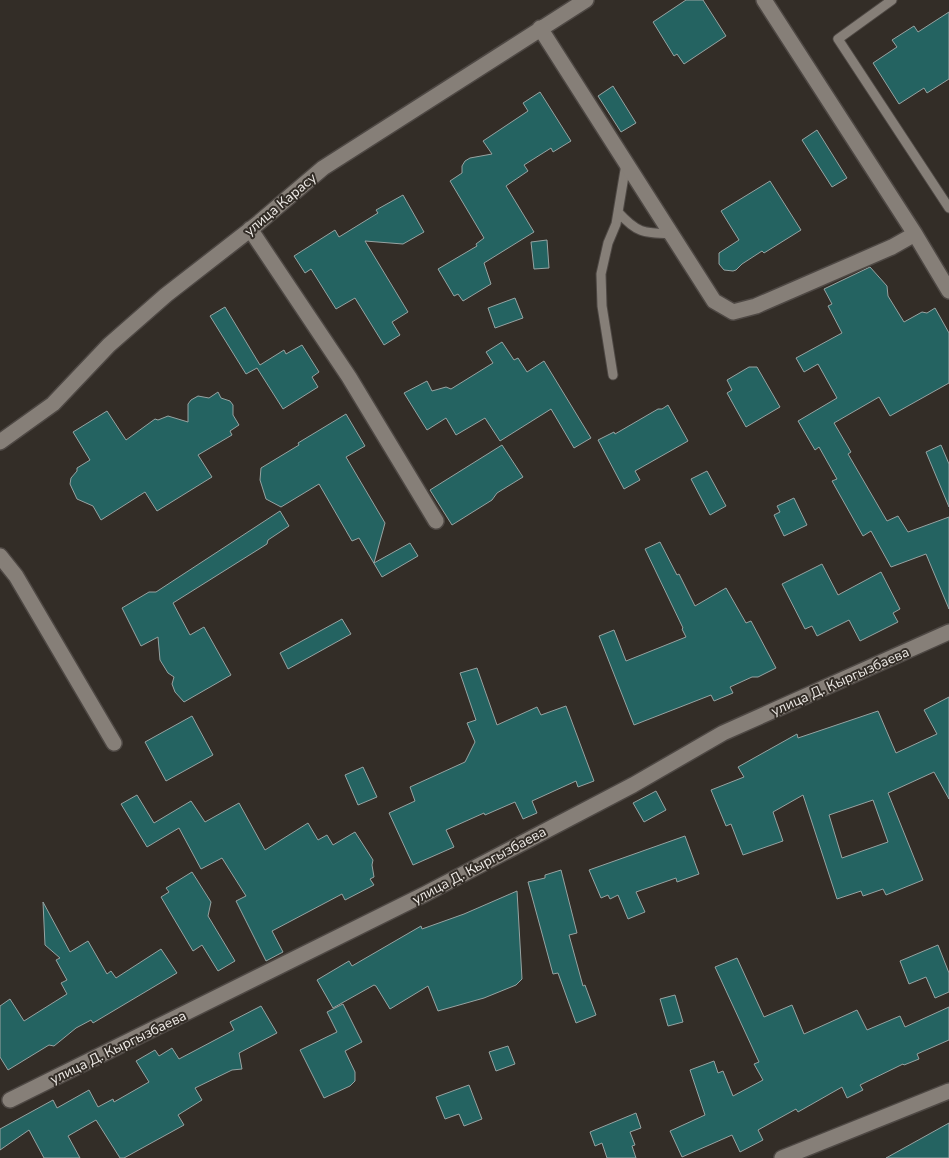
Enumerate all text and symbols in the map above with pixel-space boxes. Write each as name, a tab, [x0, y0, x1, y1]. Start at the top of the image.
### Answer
street label: улица Карасу	[240, 168, 321, 240]
street label: улица Д. Кыргызбаева	[768, 642, 912, 721]
street label: улица Д. Кыргызбаева	[409, 822, 550, 909]
street label: улица Д. Кыргызбаева	[47, 1006, 190, 1089]

